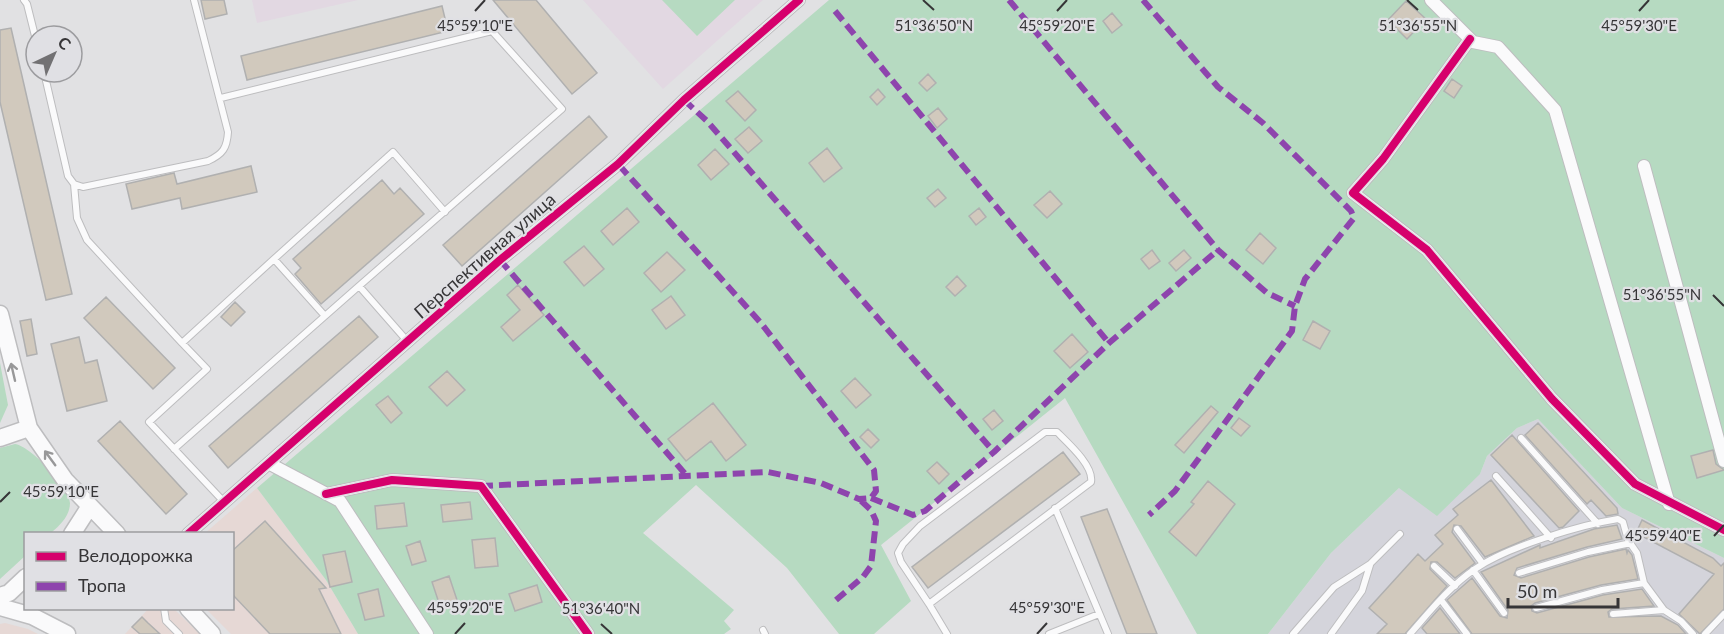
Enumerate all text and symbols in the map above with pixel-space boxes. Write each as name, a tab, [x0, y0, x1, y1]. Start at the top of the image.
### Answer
text: 45°59'10"E	[437, 16, 513, 34]
text: 51°36'50"N	[895, 16, 973, 34]
text: 45°59'20"E	[1019, 16, 1095, 34]
text: 51°36'55"N	[1379, 16, 1457, 34]
text: 45°59'30"E	[1601, 16, 1677, 34]
north arrow	[24, 24, 84, 84]
text: С	[54, 32, 75, 54]
street label: Перспективная улица	[409, 188, 560, 323]
text: 51°36'55"N	[1623, 285, 1701, 303]
one-way arrow	[7, 363, 19, 382]
one-way arrow	[44, 451, 56, 467]
text: 45°59'10"E	[23, 482, 99, 500]
text: 45°59'40"E	[1625, 526, 1701, 544]
legend	[24, 532, 234, 610]
text: Велодорожка	[78, 544, 193, 566]
scale bar	[1508, 571, 1618, 609]
text: Тропа	[78, 574, 126, 596]
text: 50 m	[1517, 580, 1557, 602]
text: 45°59'20"E	[427, 598, 503, 616]
text: 45°59'30"E	[1009, 598, 1085, 616]
text: 51°36'40"N	[562, 599, 640, 617]

